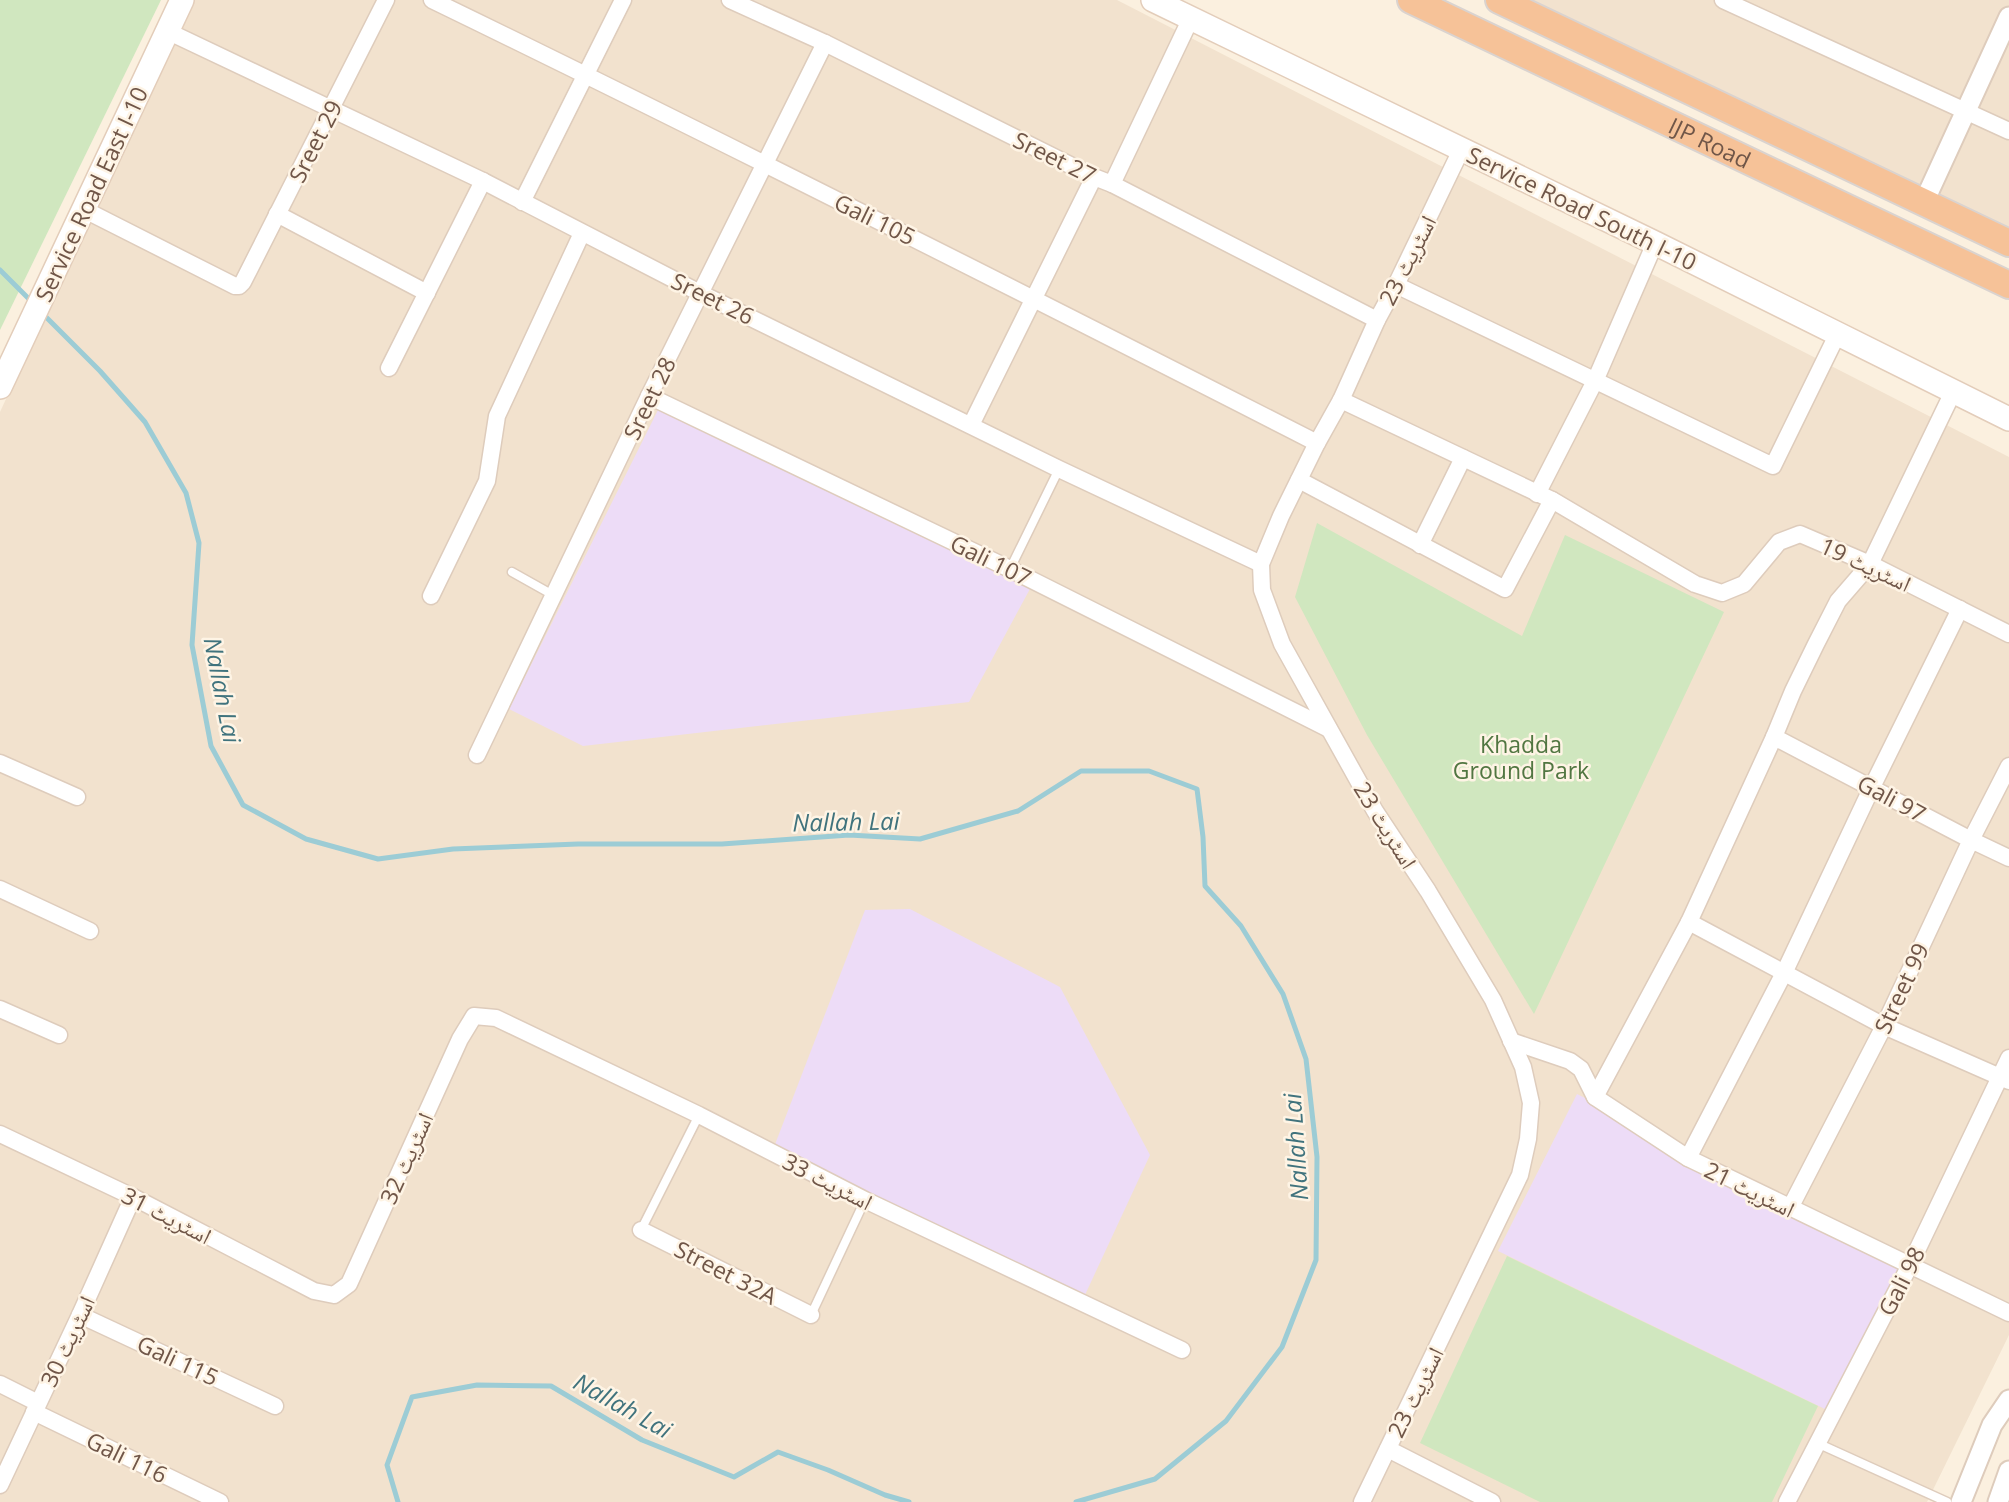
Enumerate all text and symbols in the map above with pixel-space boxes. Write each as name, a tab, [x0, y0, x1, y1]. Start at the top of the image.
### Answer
street label: Service Road East I-10	[27, 81, 155, 307]
street label: Sreet 29	[281, 94, 349, 188]
street label: IJP Road	[1663, 109, 1756, 176]
street label: Sreet 27	[1008, 123, 1102, 191]
street label: Service Road South I-10	[1462, 138, 1702, 278]
street label: Gali 105	[829, 186, 921, 252]
street label: اسٹریٹ 23	[1371, 209, 1443, 311]
street label: Sreet 26	[666, 264, 760, 332]
street label: Sreet 28	[615, 351, 683, 445]
street label: Gali 107	[945, 527, 1037, 593]
street label: اسٹریٹ 19	[1815, 529, 1917, 599]
water label: Nallah Lai	[197, 634, 250, 747]
park label: Khadda Ground Park	[1453, 728, 1589, 786]
street label: Gali 97	[1852, 767, 1932, 829]
street label: اسٹریٹ 23	[1347, 775, 1425, 875]
water label: Nallah Lai	[792, 804, 901, 838]
street label: Street 99	[1866, 938, 1936, 1038]
water label: Nallah Lai	[1275, 1091, 1315, 1202]
street label: اسٹریٹ 32	[372, 1107, 440, 1209]
street label: اسٹریٹ 33	[777, 1145, 879, 1217]
street label: اسٹریٹ 21	[1699, 1153, 1801, 1225]
street label: اسٹریٹ 31	[116, 1179, 218, 1251]
street label: Street 32A	[669, 1233, 783, 1312]
street label: Gali 98	[1870, 1241, 1932, 1321]
street label: اسٹریٹ 30	[32, 1290, 102, 1392]
street label: Gali 115	[132, 1327, 224, 1393]
street label: اسٹریٹ 23	[1379, 1341, 1451, 1443]
water label: Nallah Lai	[568, 1365, 679, 1446]
street label: Gali 116	[81, 1424, 173, 1490]

